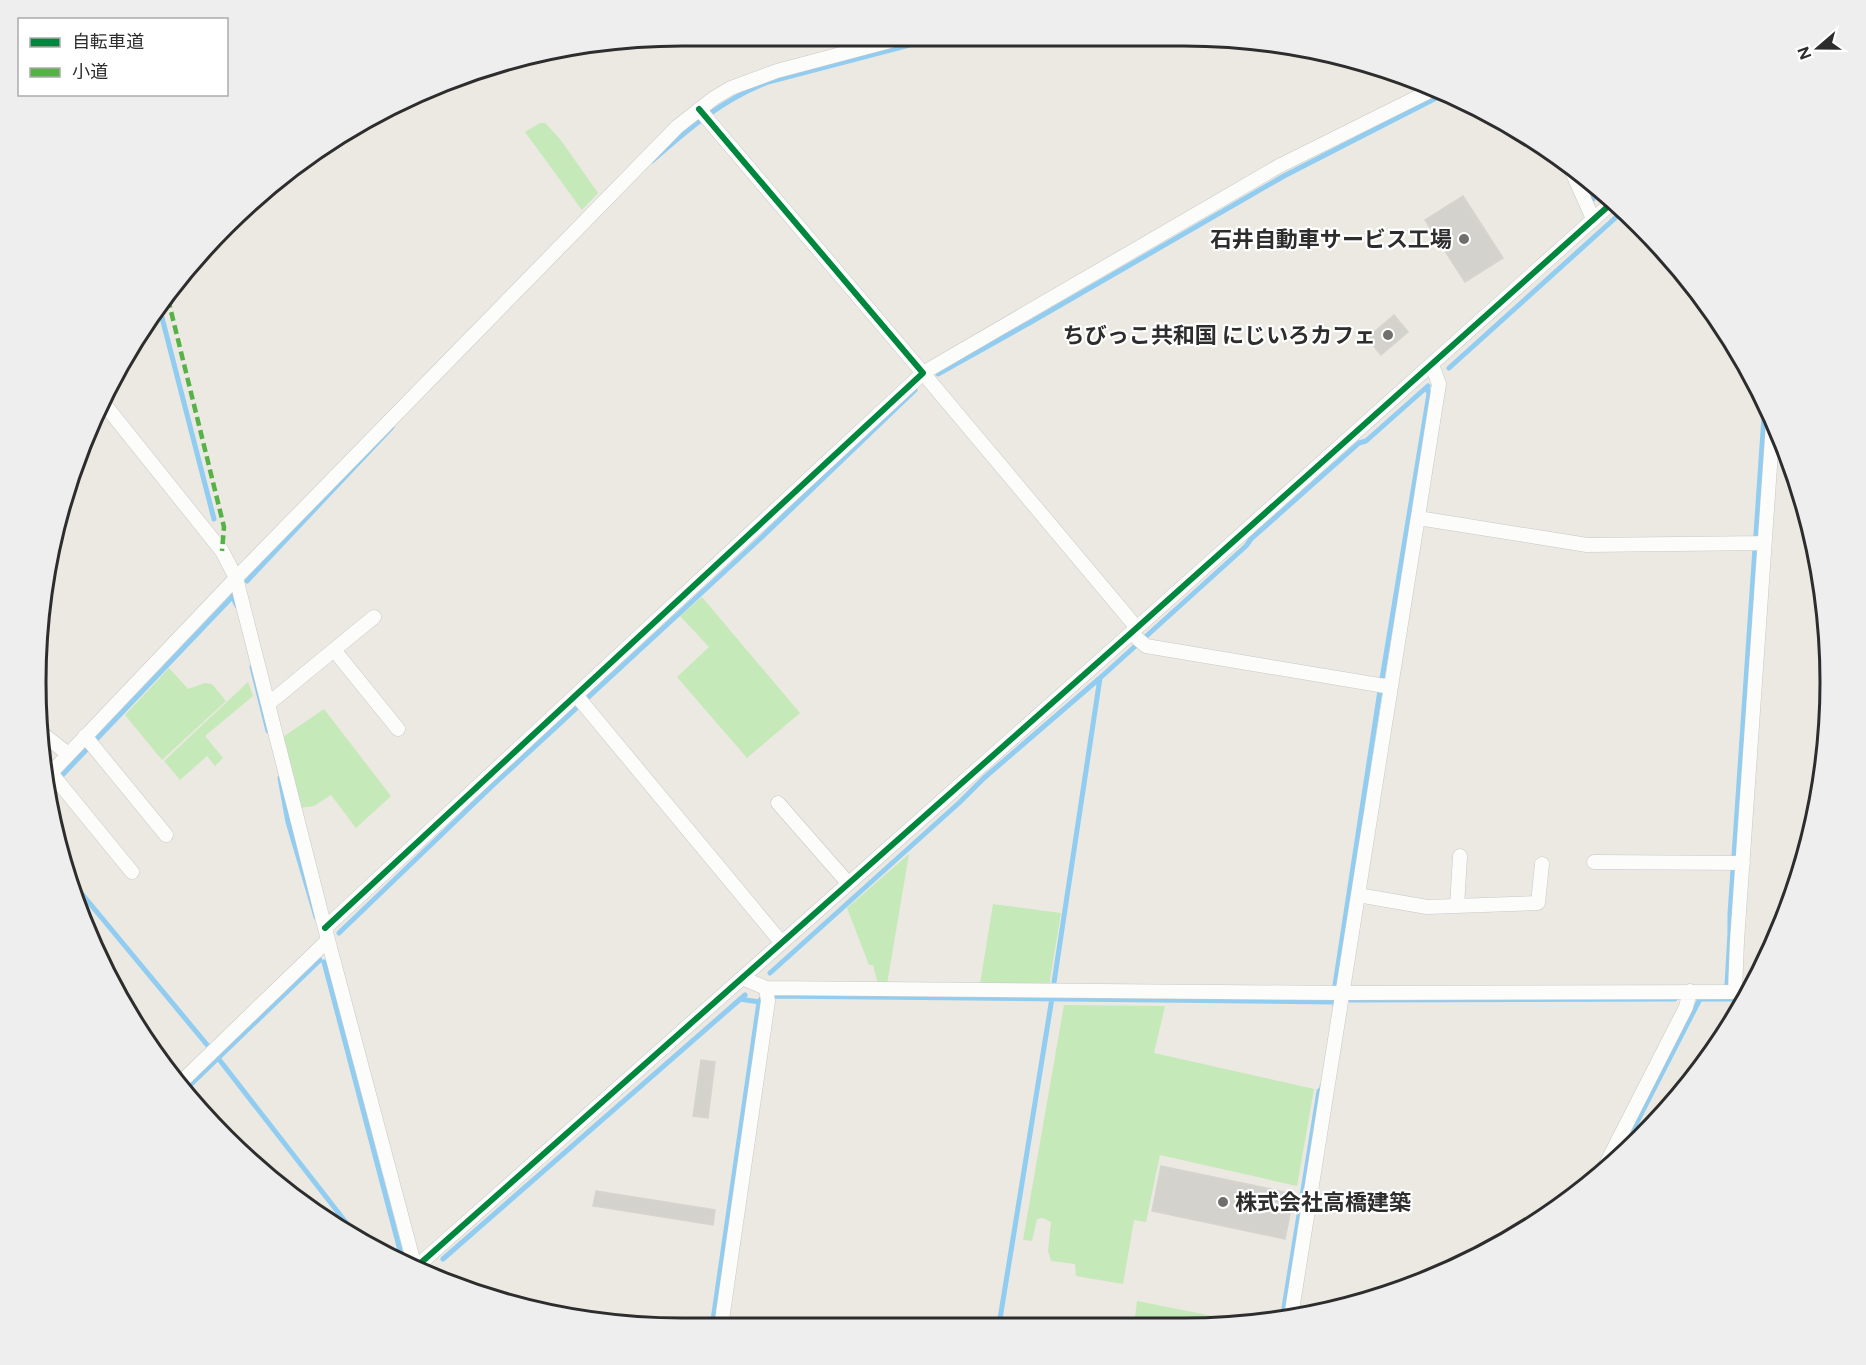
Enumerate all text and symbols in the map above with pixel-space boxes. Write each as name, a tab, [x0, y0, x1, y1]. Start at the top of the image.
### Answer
legend	[18, 18, 228, 96]
north arrow	[1788, 18, 1848, 78]
text: 自転車道	[72, 31, 144, 53]
text: N	[1793, 44, 1815, 62]
text: 小道	[72, 61, 108, 83]
place label: 石井自動車サービス工場	[1210, 226, 1452, 253]
marker: 石井自動車サービス工場	[1457, 232, 1471, 246]
place label: ちびっこ共和国 にじいろカフェ	[1063, 322, 1376, 349]
marker: ちびっこ共和国 にじいろカフェ	[1381, 328, 1395, 342]
place label: 株式会社高橋建築	[1235, 1189, 1411, 1216]
marker: 株式会社高橋建築	[1216, 1195, 1230, 1209]

